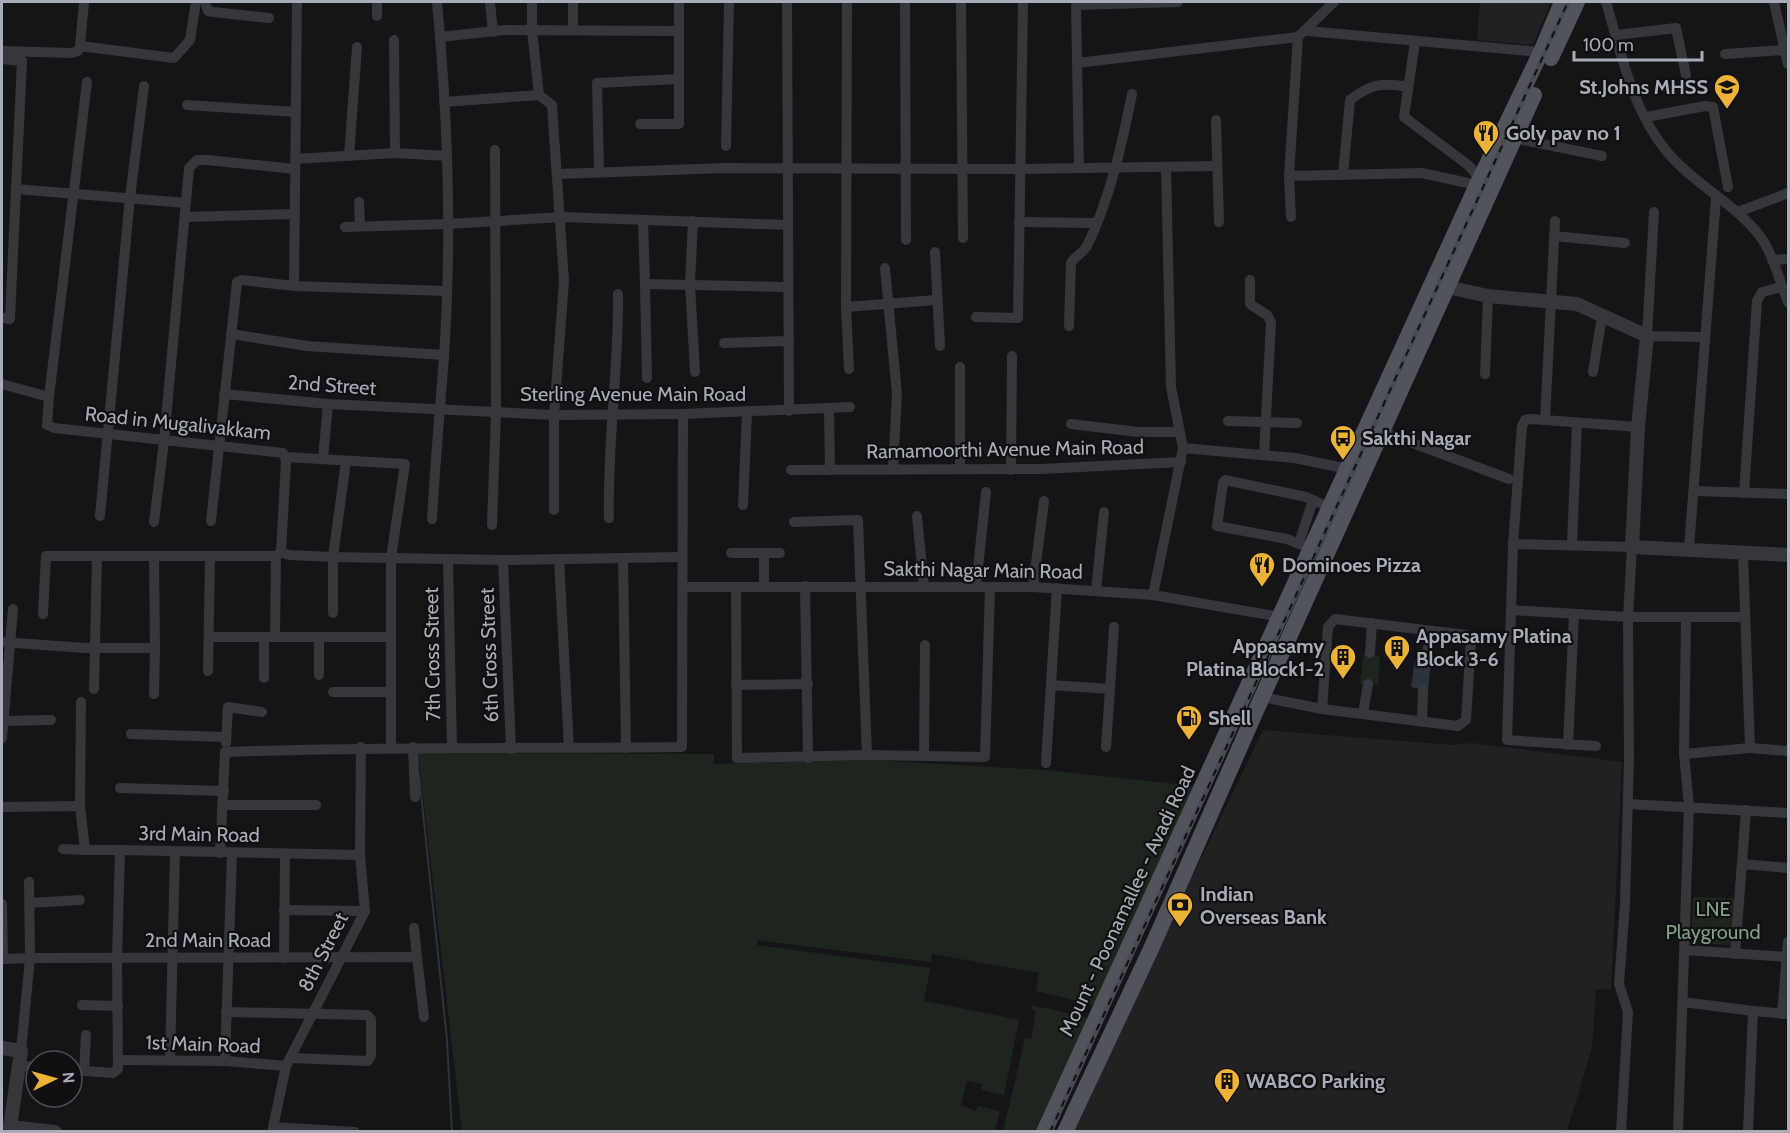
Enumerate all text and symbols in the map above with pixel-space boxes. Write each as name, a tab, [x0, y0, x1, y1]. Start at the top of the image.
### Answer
scale bar	[1574, 24, 1702, 62]
text: 100 m	[1583, 34, 1634, 56]
school or university icon: St.Johns MHSS	[1712, 72, 1742, 110]
place label: St.Johns MHSS	[1579, 75, 1708, 99]
restaurant icon: Goly pav no 1	[1471, 118, 1501, 156]
place label: Goly pav no 1	[1506, 121, 1621, 145]
street label: 2nd Street	[287, 370, 377, 400]
street label: Sterling Avenue Main Road	[520, 382, 746, 406]
street label: Road in Mugalivakkam	[84, 401, 272, 445]
bus stop icon: Sakthi Nagar	[1328, 423, 1358, 461]
place label: Sakthi Nagar	[1362, 426, 1471, 450]
street label: Ramamoorthi Avenue Main Road	[866, 435, 1144, 463]
restaurant icon: Dominoes Pizza	[1247, 550, 1277, 588]
place label: Dominoes Pizza	[1282, 553, 1421, 577]
street label: Sakthi Nagar Main Road	[883, 556, 1083, 584]
street label: 7th Cross Street	[419, 587, 445, 721]
street label: 6th Cross Street	[475, 587, 503, 723]
place label: Appasamy Platina Block 3-6	[1416, 624, 1572, 671]
building icon: Appasamy Platina Block 3-6	[1382, 633, 1412, 671]
place label: Appasamy Platina Block1-2	[1186, 634, 1324, 681]
building icon: Appasamy Platina Block1-2	[1328, 642, 1358, 680]
fuel station icon: Shell	[1174, 703, 1204, 741]
place label: Shell	[1208, 706, 1251, 730]
street label: Mount - Poonamallee - Avadi Road	[1054, 762, 1200, 1040]
street label: 3rd Main Road	[138, 821, 260, 847]
place label: Indian Overseas Bank	[1200, 882, 1327, 929]
bank icon: Indian Overseas Bank	[1165, 890, 1195, 928]
park label: LNE Playground	[1665, 897, 1761, 944]
street label: 8th Street	[293, 908, 353, 996]
street label: 2nd Main Road	[145, 928, 271, 952]
street label: 1st Main Road	[145, 1030, 261, 1058]
north arrow	[24, 1049, 84, 1109]
building icon: WABCO Parking	[1212, 1066, 1242, 1104]
place label: WABCO Parking	[1246, 1069, 1385, 1093]
text: N	[58, 1071, 78, 1084]

